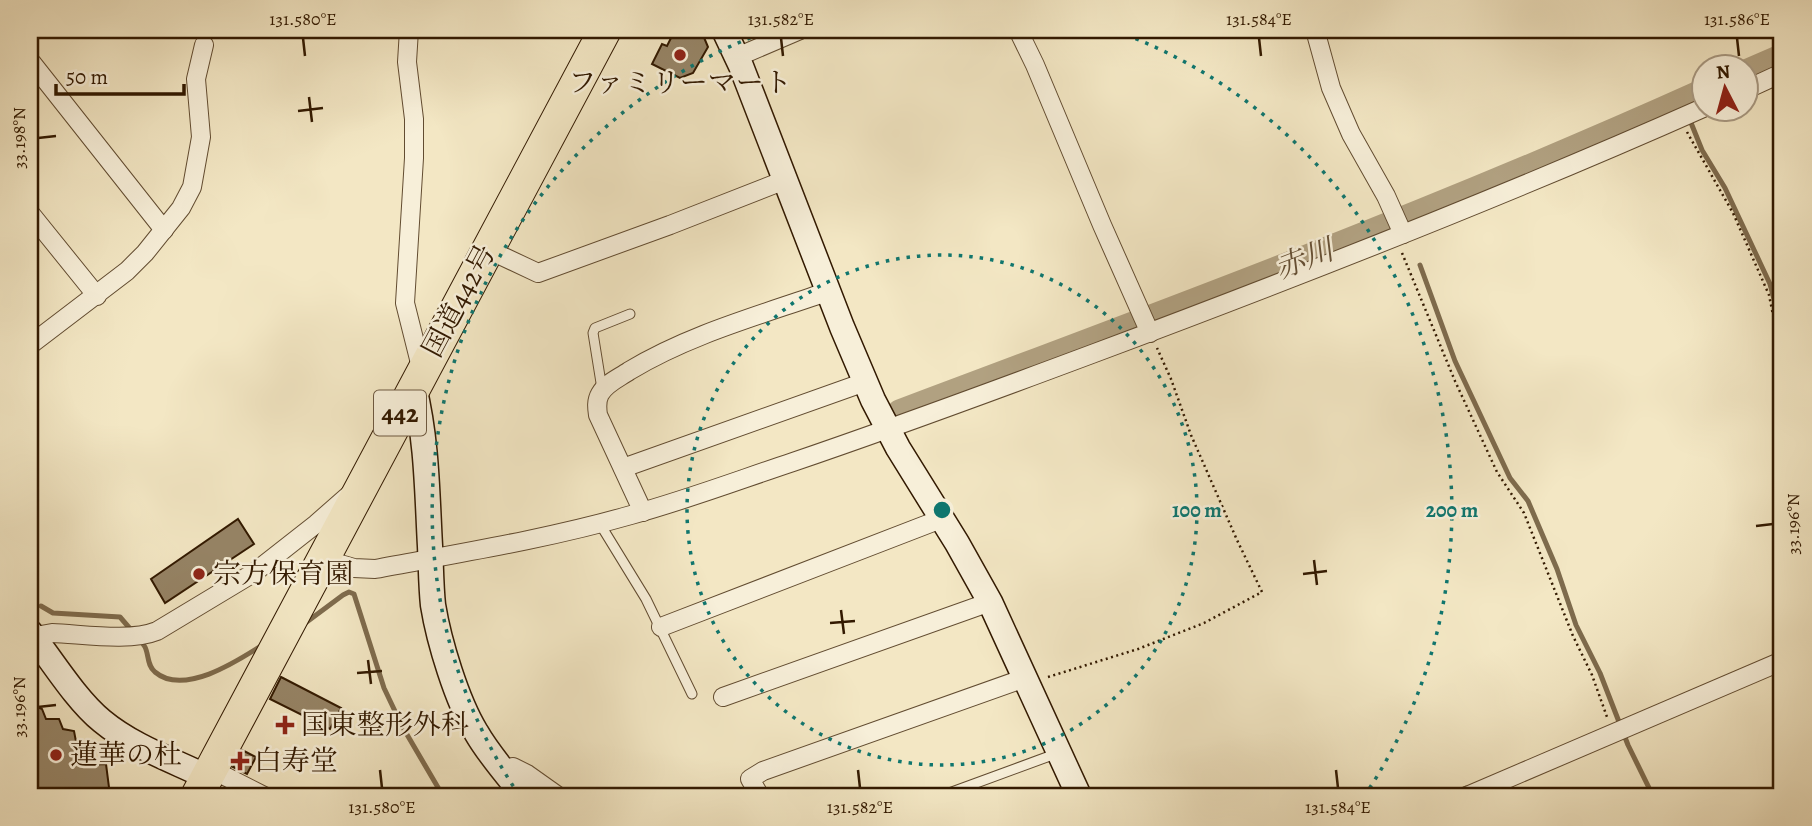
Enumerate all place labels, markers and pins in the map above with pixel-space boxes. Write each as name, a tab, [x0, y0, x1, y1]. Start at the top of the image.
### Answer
marker: ファミリーマート	[672, 47, 688, 63]
place label: ファミリーマート	[568, 64, 792, 102]
centre of rings	[930, 498, 954, 522]
place label: 宗方保育園	[213, 555, 353, 593]
marker: 宗方保育園	[191, 566, 207, 582]
place label: 国東整形外科	[301, 706, 469, 744]
marker: 国東整形外科	[275, 715, 295, 735]
place label: 蓮華の杜	[70, 736, 182, 774]
place label: 白寿堂	[254, 742, 338, 780]
marker: 蓮華の杜	[48, 747, 64, 763]
marker: 白寿堂	[232, 753, 248, 769]

